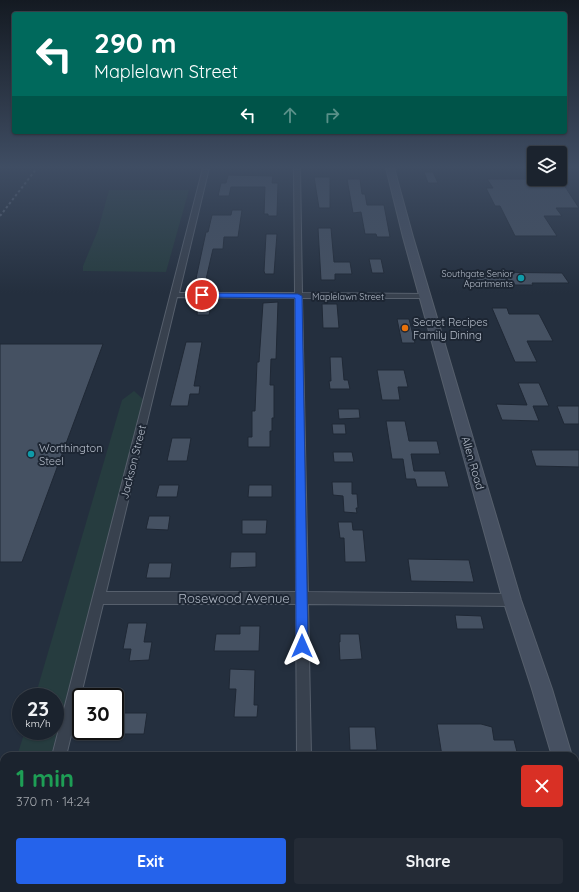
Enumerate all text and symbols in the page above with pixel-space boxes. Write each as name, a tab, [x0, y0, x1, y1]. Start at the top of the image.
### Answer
text: 290 m	[94, 25, 177, 60]
icon: left	[28, 28, 80, 80]
text: Maplelawn Street	[94, 60, 238, 83]
icon: left	[237, 104, 259, 126]
icon: ahead	[279, 104, 301, 126]
icon: right	[321, 104, 343, 126]
map controls	[527, 146, 567, 186]
button: layers	[527, 146, 567, 186]
place label: Southgate Senior Apartments	[441, 268, 514, 289]
marker: Southgate Senior Apartments	[516, 273, 526, 283]
pin	[185, 278, 219, 312]
icon: arrive	[191, 284, 213, 306]
street label: Maplelawn Street	[312, 291, 384, 302]
place label: Secret Recipes Family Dining	[413, 315, 488, 342]
marker: Secret Recipes Family Dining	[400, 323, 410, 333]
street label: Jackson Street	[117, 423, 149, 500]
street label: Allen Road	[459, 435, 487, 491]
place label: Worthington Steel	[39, 441, 103, 468]
marker: Worthington Steel	[26, 449, 36, 459]
street label: Rosewood Avenue	[178, 590, 290, 606]
position arrow	[281, 625, 323, 667]
speed limit sign: 30	[72, 688, 124, 740]
text: 23	[27, 696, 49, 721]
text: km/h	[25, 717, 51, 730]
text: 1 min	[16, 763, 74, 793]
button: close	[521, 765, 563, 807]
text: 370 m · 14:24	[16, 793, 90, 809]
button: Exit	[16, 838, 286, 884]
button: Share	[294, 838, 563, 884]

